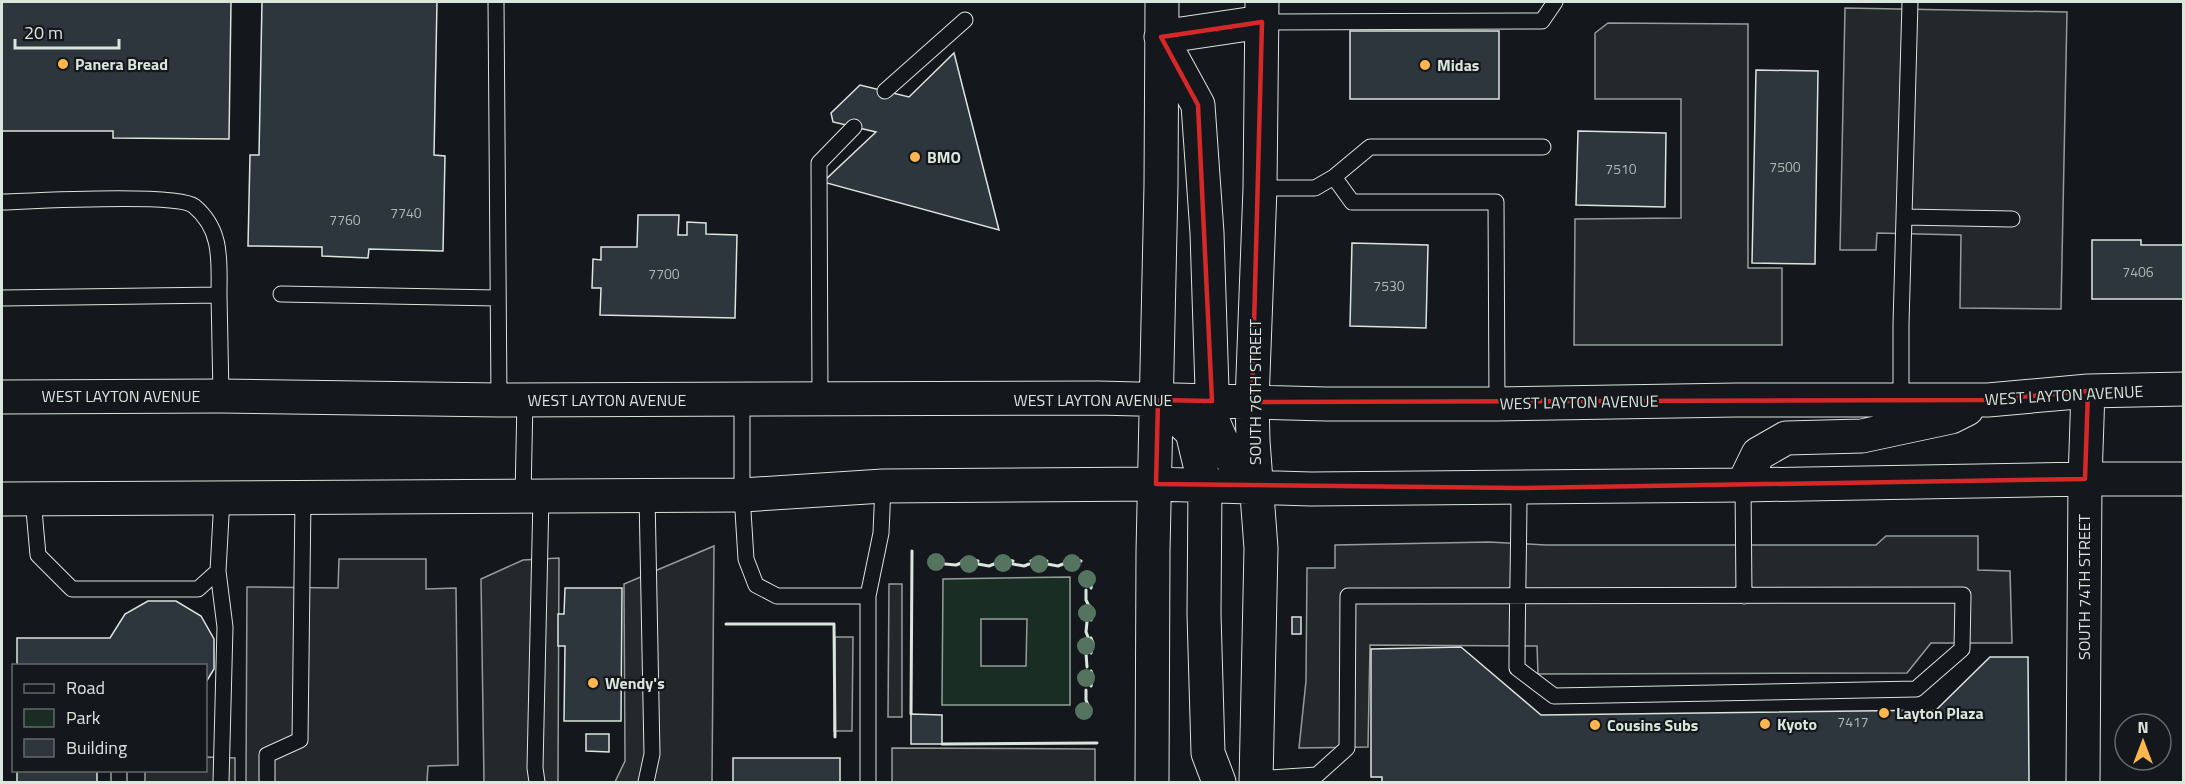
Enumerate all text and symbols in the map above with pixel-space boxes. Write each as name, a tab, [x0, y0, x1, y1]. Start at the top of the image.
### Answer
scale bar	[15, 12, 118, 50]
text: 20 m	[24, 19, 63, 46]
place label: Panera Bread	[75, 52, 168, 76]
place label: Midas	[1437, 53, 1479, 77]
marker: Panera Bread	[56, 57, 70, 71]
marker: Midas	[1418, 58, 1432, 72]
place label: BMO	[927, 145, 961, 169]
marker: BMO	[908, 150, 922, 164]
house number: 7500	[1769, 156, 1801, 177]
house number: 7510	[1605, 158, 1637, 179]
house number: 7740	[390, 202, 422, 223]
house number: 7760	[329, 209, 361, 230]
house number: 7406	[2122, 261, 2154, 282]
house number: 7700	[648, 263, 680, 284]
house number: 7530	[1373, 275, 1405, 296]
street label: SOUTH 76TH STREET	[1243, 318, 1267, 465]
street label: WEST LAYTON AVENUE	[1984, 379, 2144, 411]
street label: WEST LAYTON AVENUE	[42, 384, 201, 408]
street label: WEST LAYTON AVENUE	[528, 388, 687, 412]
street label: WEST LAYTON AVENUE	[1014, 388, 1173, 412]
street label: WEST LAYTON AVENUE	[1499, 389, 1659, 415]
street label: SOUTH 74TH STREET	[2072, 513, 2096, 660]
legend	[12, 664, 207, 772]
place label: Wendy's	[605, 671, 665, 695]
text: Road	[66, 674, 105, 701]
marker: Wendy's	[586, 676, 600, 690]
place label: Layton Plaza	[1896, 701, 1984, 725]
text: Park	[66, 704, 101, 731]
marker: Layton Plaza	[1877, 706, 1891, 720]
house number: 7417	[1837, 711, 1869, 732]
place label: Kyoto	[1777, 712, 1817, 736]
north arrow	[2113, 712, 2173, 772]
place label: Cousins Subs	[1607, 713, 1698, 737]
text: N	[2137, 715, 2149, 739]
marker: Kyoto	[1758, 717, 1772, 731]
marker: Cousins Subs	[1588, 718, 1602, 732]
text: Building	[66, 734, 127, 761]

